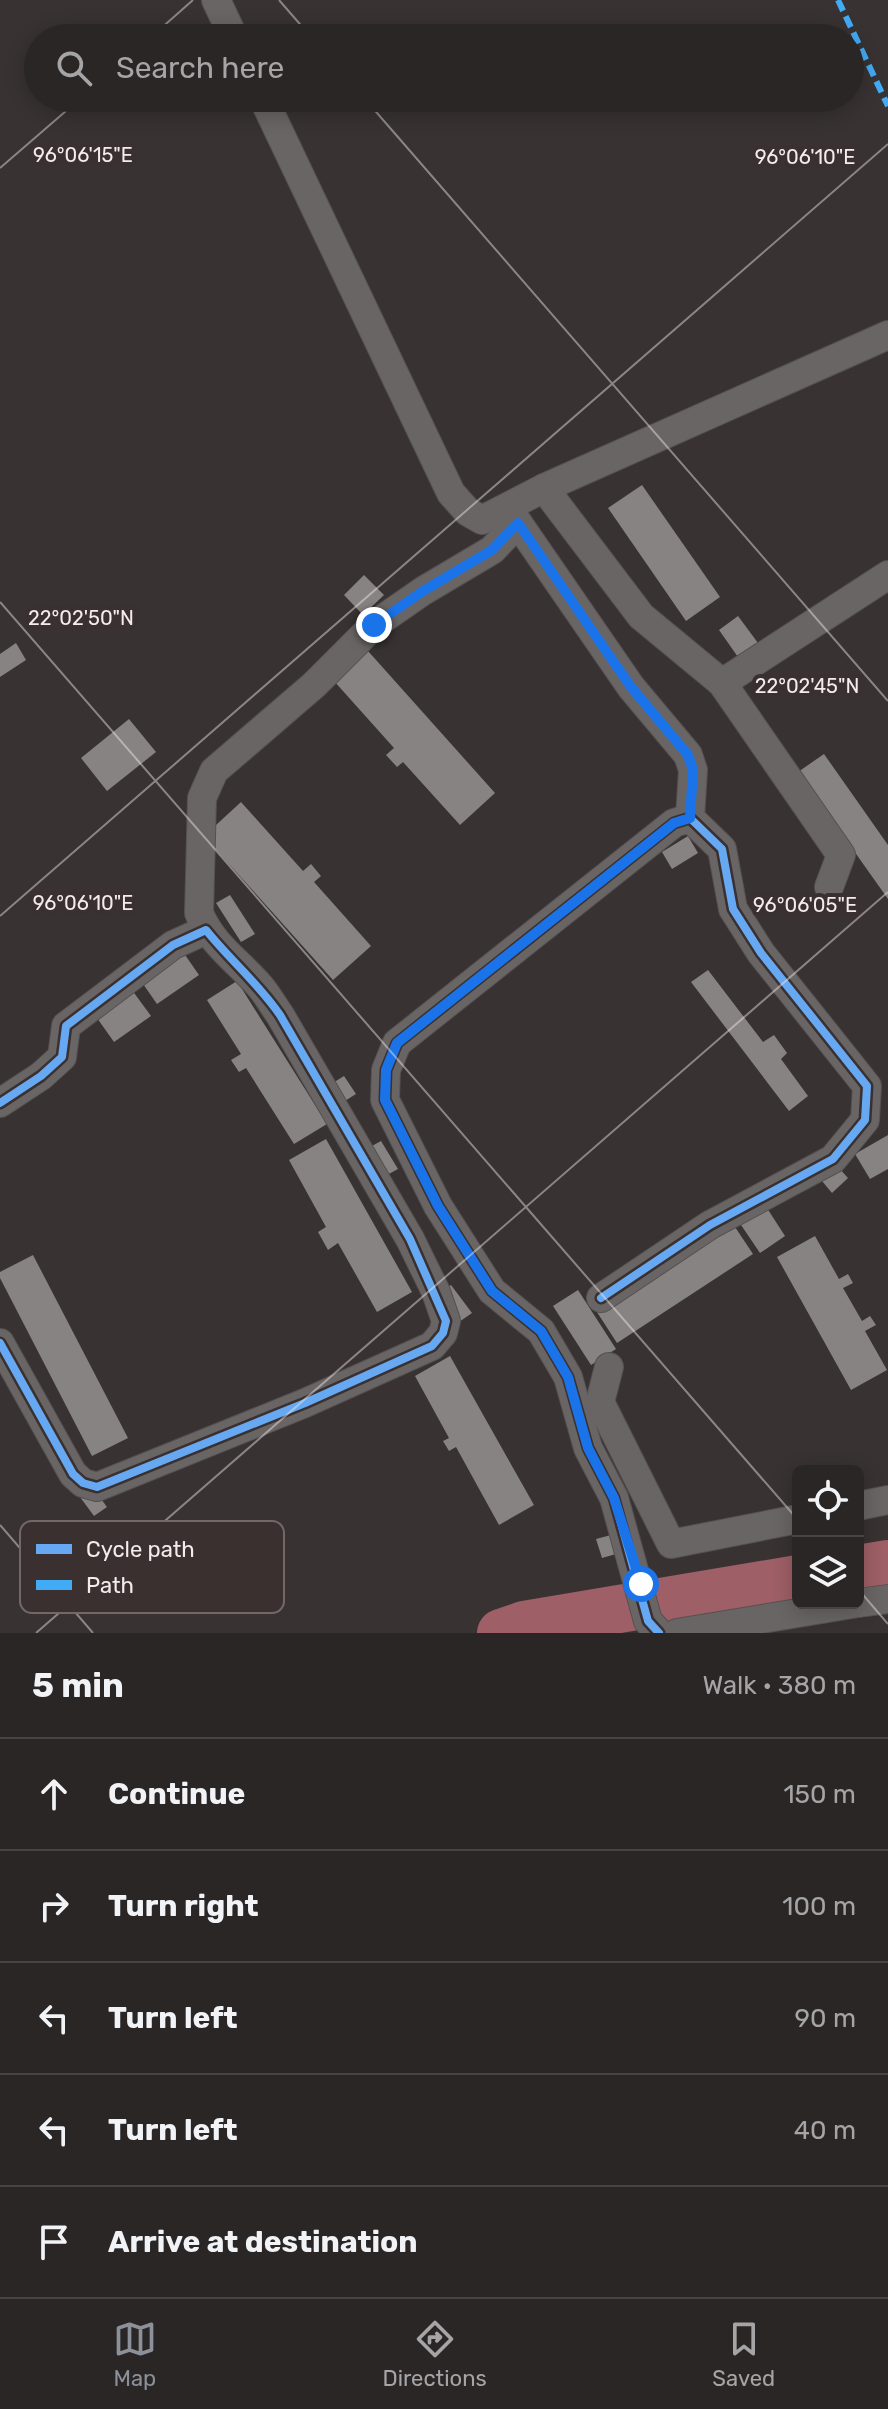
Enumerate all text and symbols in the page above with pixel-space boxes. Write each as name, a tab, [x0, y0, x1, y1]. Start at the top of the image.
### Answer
search box	[24, 24, 864, 112]
icon: search	[52, 46, 96, 90]
text: Search here	[116, 50, 284, 86]
text: 96°06'15"E	[33, 143, 133, 167]
text: 96°06'10"E	[755, 145, 855, 169]
text: 22°02'50"N	[28, 606, 134, 630]
route end	[356, 607, 392, 643]
text: 22°02'45"N	[755, 674, 859, 698]
text: 96°06'10"E	[33, 891, 133, 915]
text: 96°06'05"E	[753, 893, 857, 917]
map controls	[792, 1465, 864, 1609]
button: locate	[792, 1465, 864, 1537]
legend	[20, 1521, 284, 1613]
text: Cycle path	[86, 1536, 195, 1563]
button: layers	[792, 1537, 864, 1609]
route start	[623, 1566, 659, 1602]
text: Path	[86, 1572, 134, 1599]
text: 5 min	[32, 1665, 124, 1706]
text: Walk · 380 m	[702, 1670, 856, 1701]
icon: ahead	[32, 1772, 76, 1816]
text: Continue	[108, 1776, 245, 1812]
text: 150 m	[783, 1779, 856, 1810]
icon: right	[32, 1884, 76, 1928]
text: Turn right	[108, 1888, 259, 1924]
text: 100 m	[782, 1891, 856, 1922]
icon: left	[32, 1996, 76, 2040]
text: Turn left	[108, 2000, 238, 2036]
text: 90 m	[795, 2003, 856, 2034]
icon: left	[32, 2108, 76, 2152]
text: Turn left	[108, 2112, 238, 2148]
text: 40 m	[794, 2115, 856, 2146]
icon: arrive	[32, 2220, 76, 2264]
text: Arrive at destination	[108, 2224, 418, 2260]
tab: Map	[113, 2317, 157, 2392]
tab: Directions	[382, 2317, 487, 2392]
tab: Saved	[712, 2317, 775, 2392]

